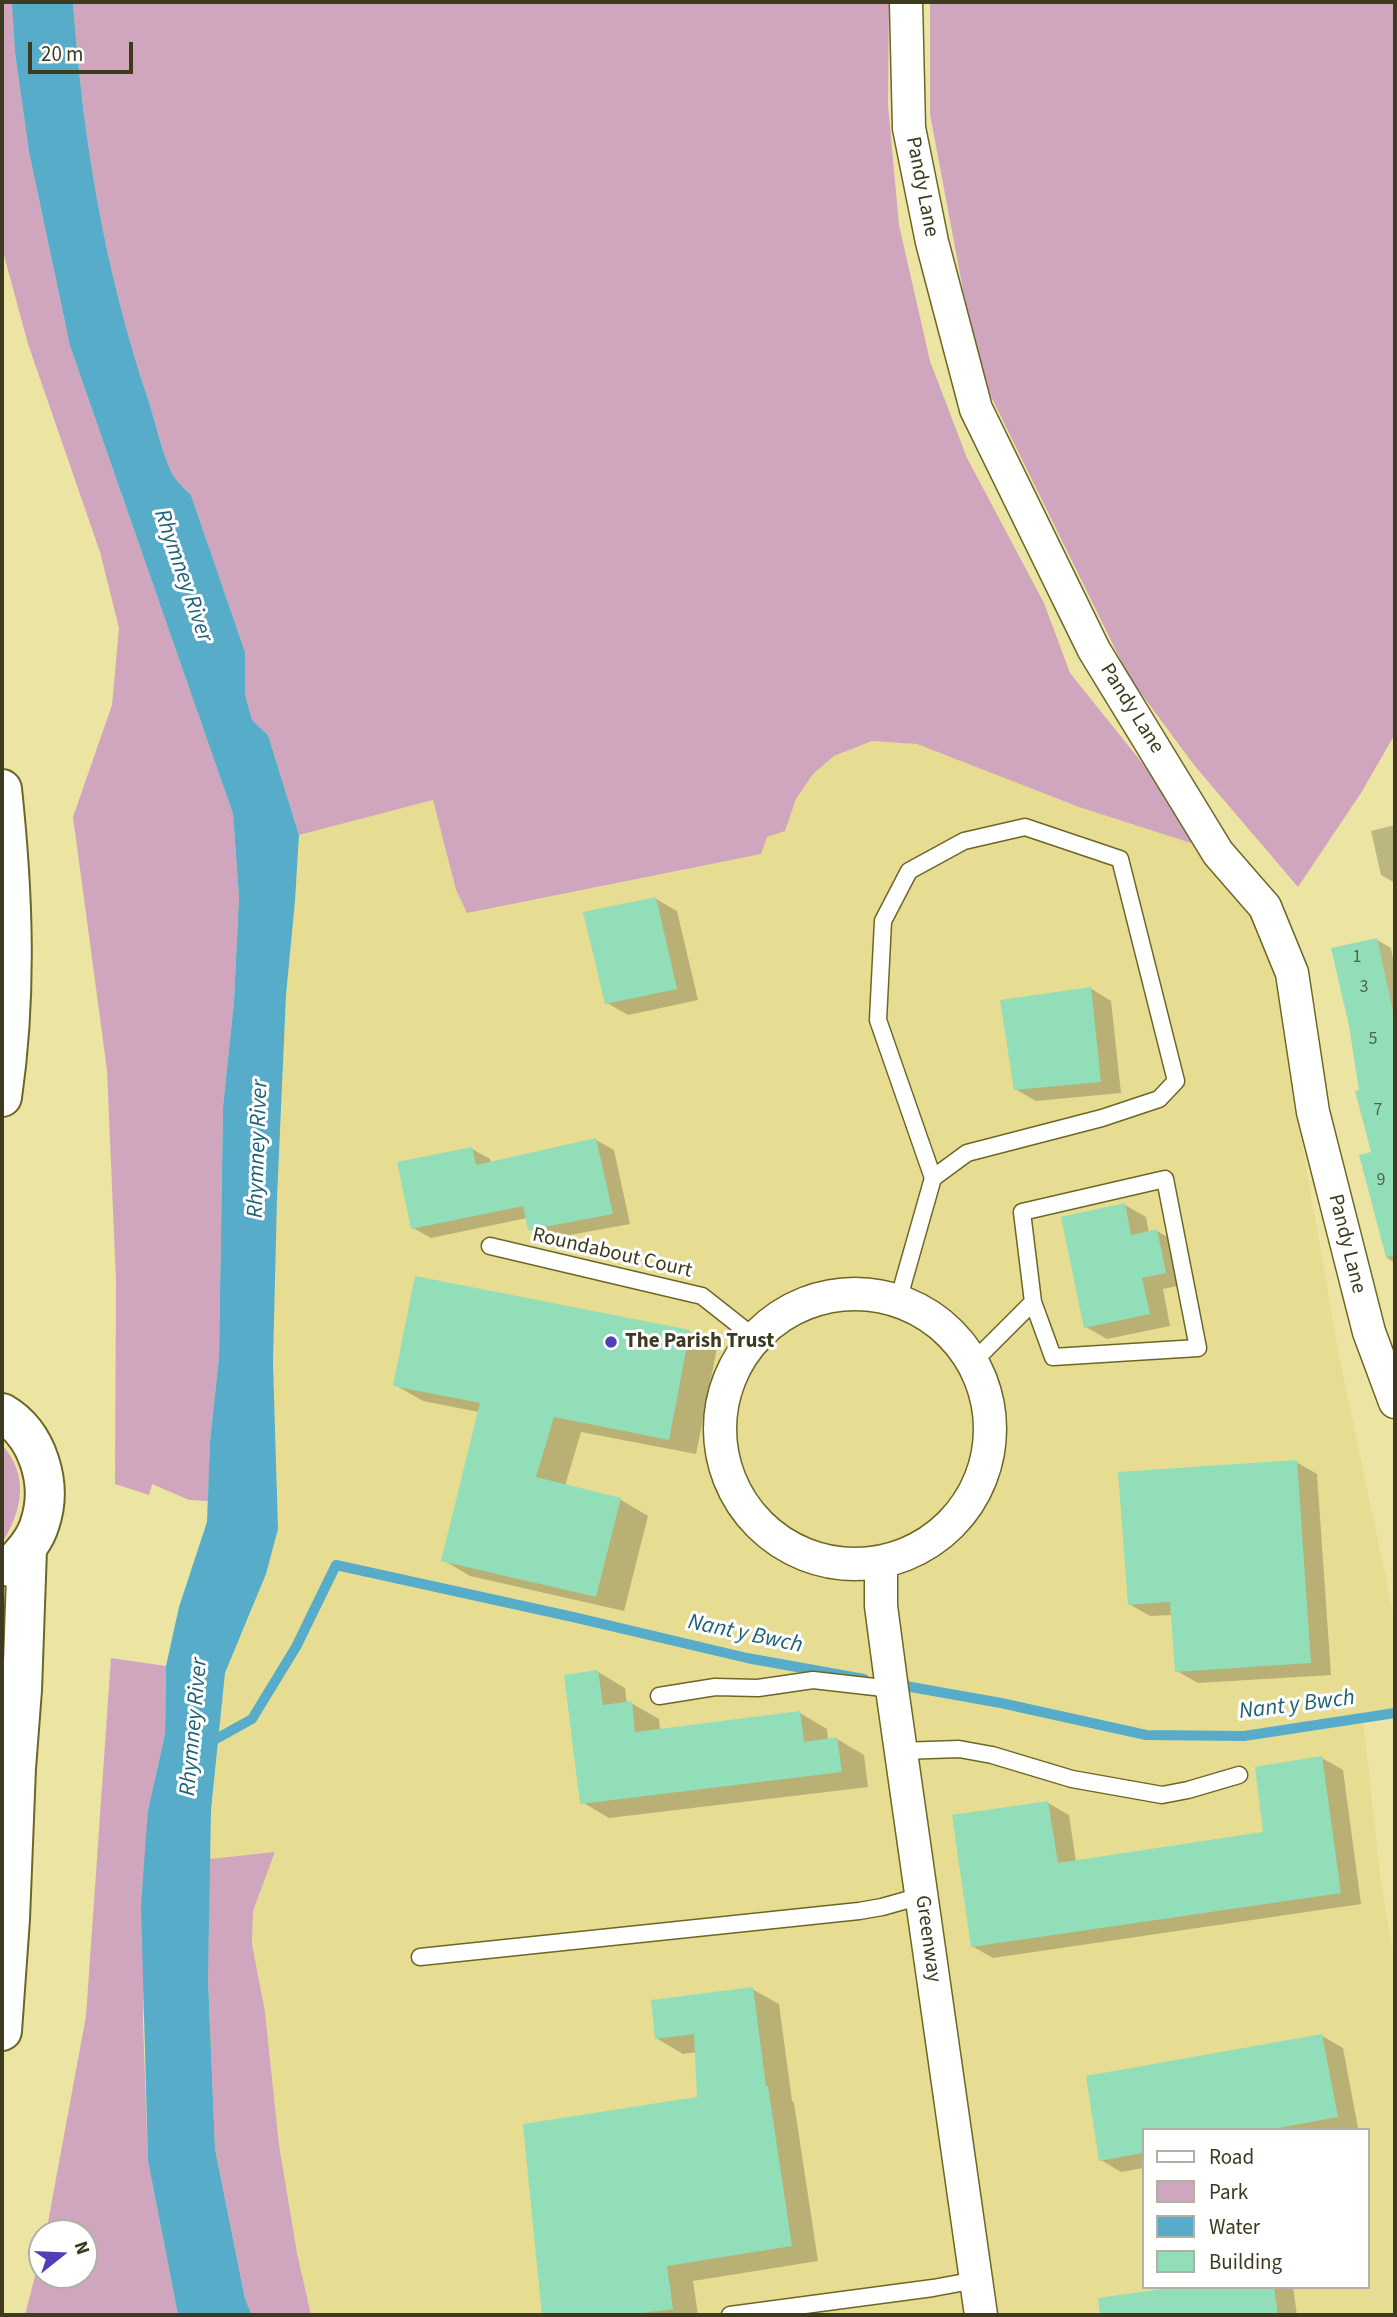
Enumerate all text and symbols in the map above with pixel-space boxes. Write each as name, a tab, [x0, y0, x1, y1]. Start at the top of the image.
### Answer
scale bar	[32, 28, 136, 72]
text: 20 m	[41, 39, 83, 69]
street label: Pandy Lane	[899, 135, 943, 239]
water label: Rhymney River	[146, 506, 218, 646]
street label: Pandy Lane	[1093, 659, 1169, 759]
house number: 1	[1353, 947, 1361, 969]
house number: 3	[1360, 977, 1368, 999]
house number: 5	[1369, 1029, 1377, 1051]
water label: Rhymney River	[243, 1079, 275, 1219]
house number: 7	[1374, 1100, 1382, 1122]
house number: 9	[1377, 1170, 1385, 1192]
street label: Pandy Lane	[1322, 1192, 1370, 1296]
street label: Roundabout Court	[530, 1223, 694, 1285]
place label: The Parish Trust	[625, 1329, 774, 1355]
marker: The Parish Trust	[603, 1334, 619, 1350]
water label: Nant y Bwch	[685, 1609, 805, 1661]
water label: Rhymney River	[175, 1657, 215, 1797]
water label: Nant y Bwch	[1237, 1685, 1357, 1727]
street label: Greenway	[908, 1894, 946, 1984]
legend	[1142, 2128, 1369, 2289]
text: Road	[1209, 2142, 1254, 2172]
text: Park	[1209, 2177, 1248, 2207]
text: Water	[1209, 2212, 1260, 2242]
north arrow	[28, 2219, 98, 2289]
text: N	[67, 2238, 96, 2258]
text: Building	[1209, 2247, 1282, 2277]

